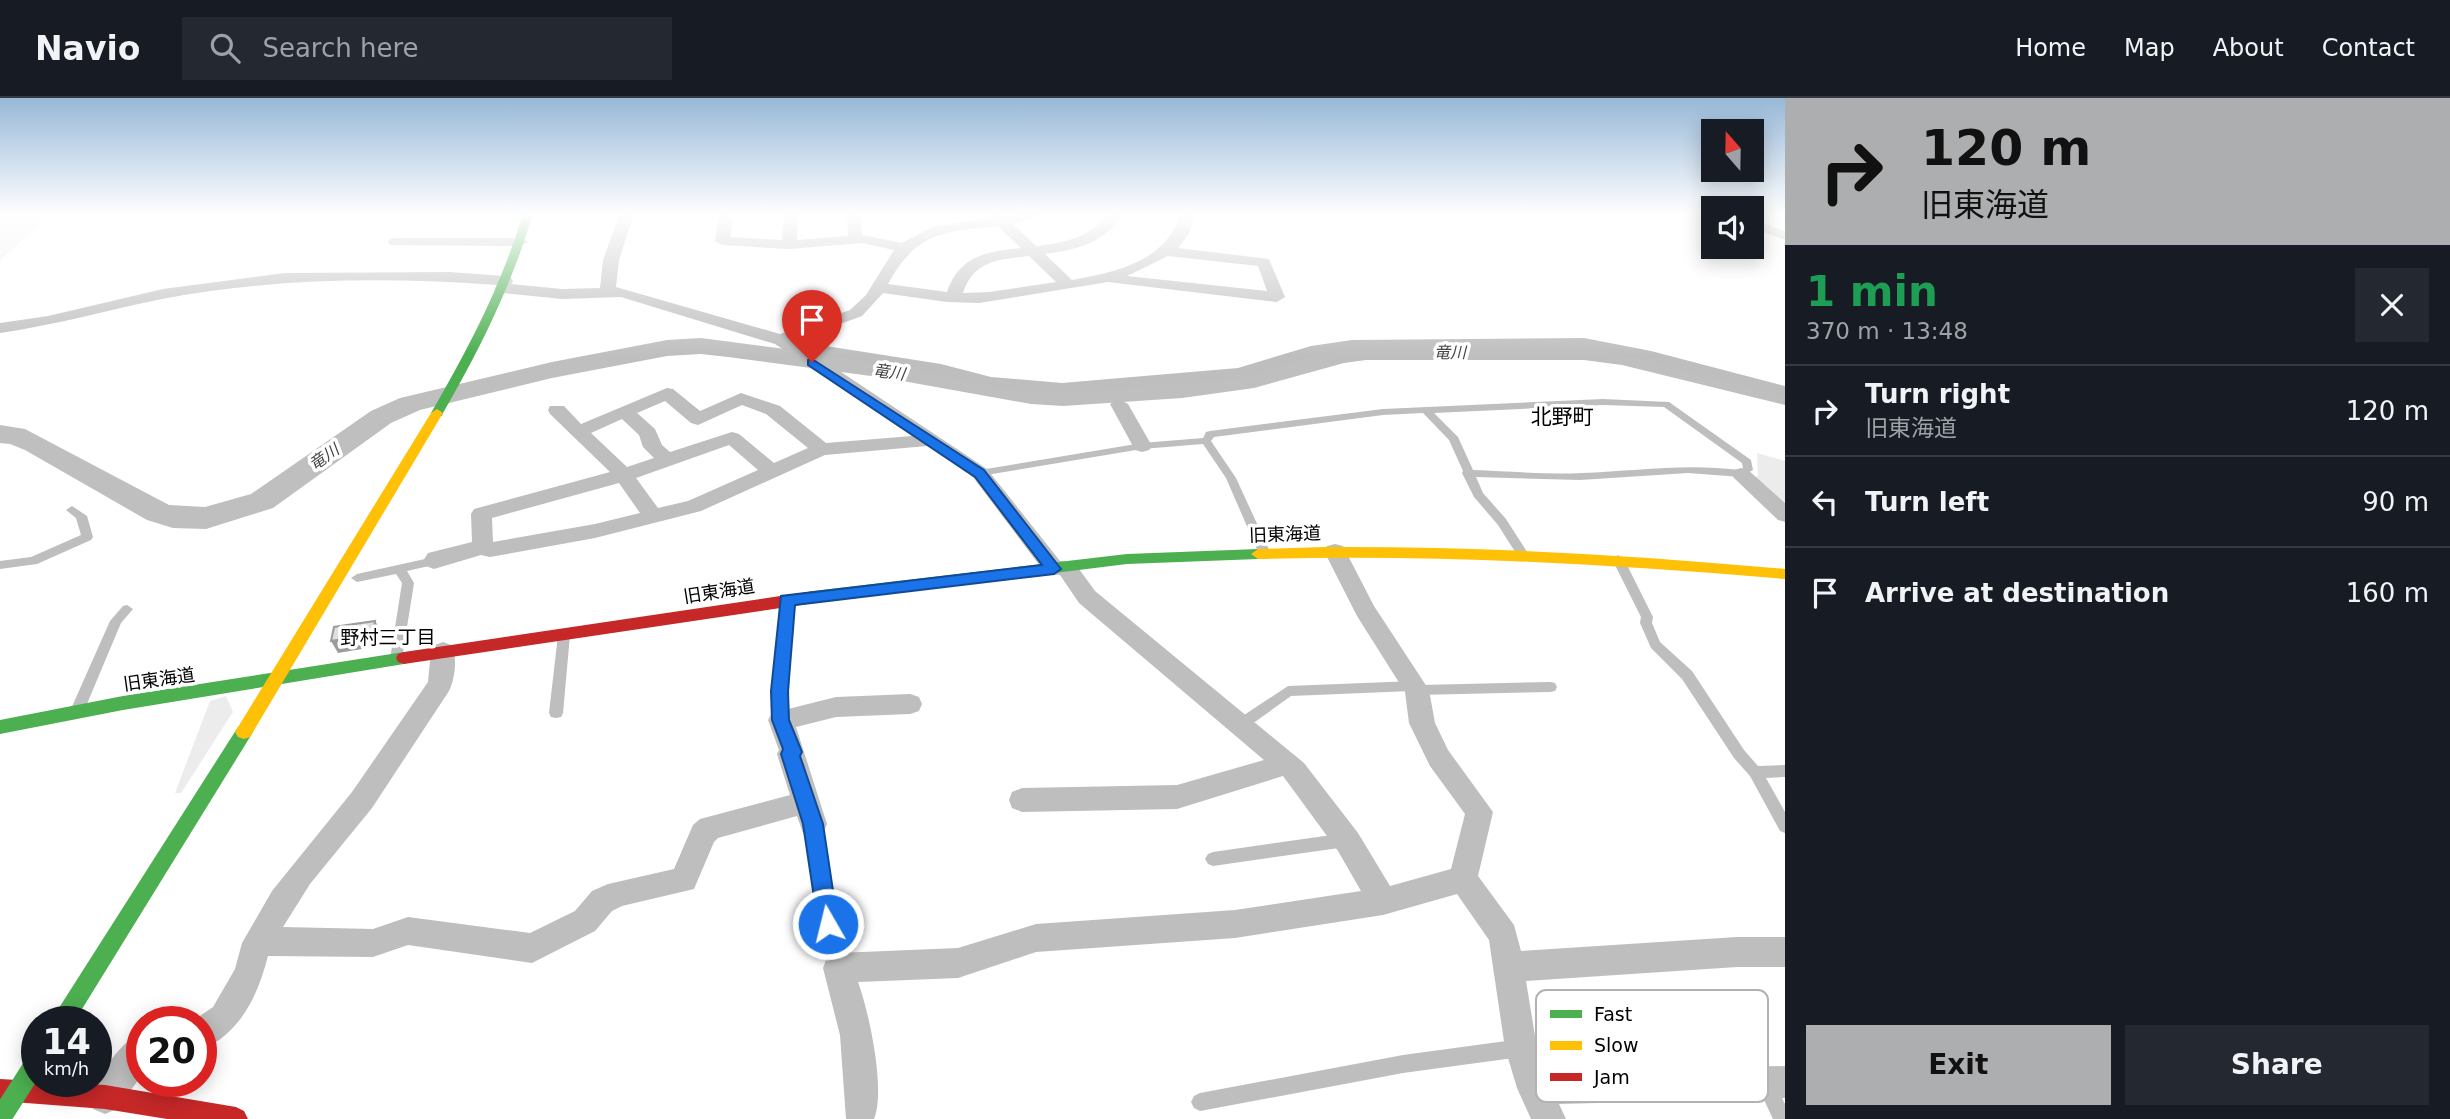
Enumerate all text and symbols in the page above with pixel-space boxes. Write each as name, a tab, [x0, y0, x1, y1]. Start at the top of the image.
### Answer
search box	[182, 17, 672, 80]
text: Navio	[35, 29, 140, 68]
icon: search	[206, 29, 244, 67]
text: Search here	[262, 33, 419, 63]
text: Home	[2015, 34, 2086, 62]
text: Map	[2124, 34, 2175, 62]
text: About	[2213, 34, 2284, 62]
text: Contact	[2322, 34, 2415, 62]
north arrow	[1701, 119, 1764, 182]
map controls	[1701, 119, 1764, 259]
text: 120 m	[1921, 120, 2091, 177]
icon: right	[1806, 126, 1897, 217]
text: 旧東海道	[1921, 186, 2049, 224]
button: sound	[1701, 196, 1764, 259]
text: 1 min	[1806, 267, 1938, 316]
button: close	[2355, 268, 2429, 342]
pin	[782, 290, 842, 362]
icon: arrive	[793, 301, 831, 339]
text: 370 m · 13:48	[1806, 318, 1968, 344]
water label: 竜川	[1434, 343, 1468, 362]
water label: 竜川	[872, 360, 908, 384]
text: Turn right	[1865, 379, 2010, 409]
icon: right	[1806, 392, 1844, 430]
text: 120 m	[2346, 396, 2429, 426]
district label: 北野町	[1531, 405, 1594, 429]
text: 旧東海道	[1865, 415, 1957, 441]
water label: 竜川	[305, 439, 344, 474]
icon: left	[1806, 483, 1844, 521]
text: Turn left	[1865, 487, 1989, 517]
text: 90 m	[2362, 487, 2429, 517]
street label: 旧東海道	[1249, 522, 1321, 546]
icon: arrive	[1806, 574, 1844, 612]
street label: 旧東海道	[682, 575, 756, 607]
text: Arrive at destination	[1865, 578, 2169, 608]
text: 160 m	[2346, 578, 2429, 608]
district label: 野村三丁目	[340, 626, 436, 648]
street label: 旧東海道	[122, 664, 196, 694]
position arrow	[791, 887, 865, 961]
legend	[1536, 990, 1768, 1102]
text: Fast	[1594, 1003, 1632, 1025]
speed limit sign: 20	[126, 1006, 217, 1097]
text: 14	[42, 1022, 91, 1062]
button: Exit	[1806, 1025, 2111, 1105]
button: Share	[2125, 1025, 2429, 1105]
text: Slow	[1594, 1034, 1639, 1056]
text: km/h	[44, 1058, 89, 1079]
text: Jam	[1593, 1066, 1630, 1088]

